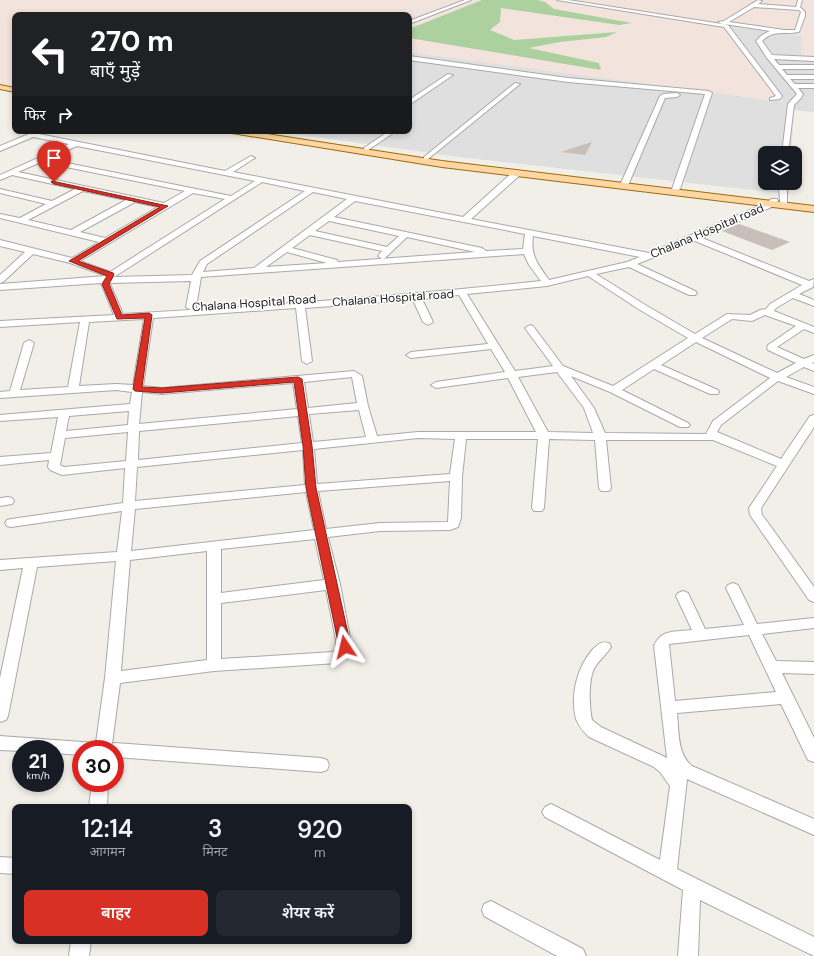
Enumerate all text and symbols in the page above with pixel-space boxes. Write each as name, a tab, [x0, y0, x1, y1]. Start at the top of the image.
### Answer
text: 270 m	[90, 23, 173, 60]
icon: left	[24, 28, 76, 80]
text: बाएँ मुड़ें	[90, 59, 140, 83]
icon: right	[54, 104, 76, 126]
text: फिर	[24, 105, 46, 125]
pin	[37, 141, 71, 182]
map controls	[758, 146, 802, 190]
button: layers	[758, 146, 802, 190]
icon: arrive	[43, 147, 65, 169]
street label: Chalana Hospital road	[648, 200, 766, 262]
street label: Chalana Hospital road	[332, 286, 454, 310]
street label: Chalana Hospital Road	[191, 291, 317, 315]
position arrow	[324, 626, 366, 668]
speed limit sign: 30	[72, 740, 124, 792]
text: 21	[29, 748, 47, 774]
text: km/h	[26, 769, 50, 782]
text: 12:14	[82, 813, 133, 844]
text: 3	[208, 813, 222, 844]
text: 920	[297, 814, 342, 845]
text: आगमन	[90, 843, 125, 860]
text: मिनट	[203, 843, 228, 860]
text: m	[314, 844, 326, 861]
button: बाहर	[24, 890, 208, 936]
button: शेयर करें	[216, 890, 400, 936]

